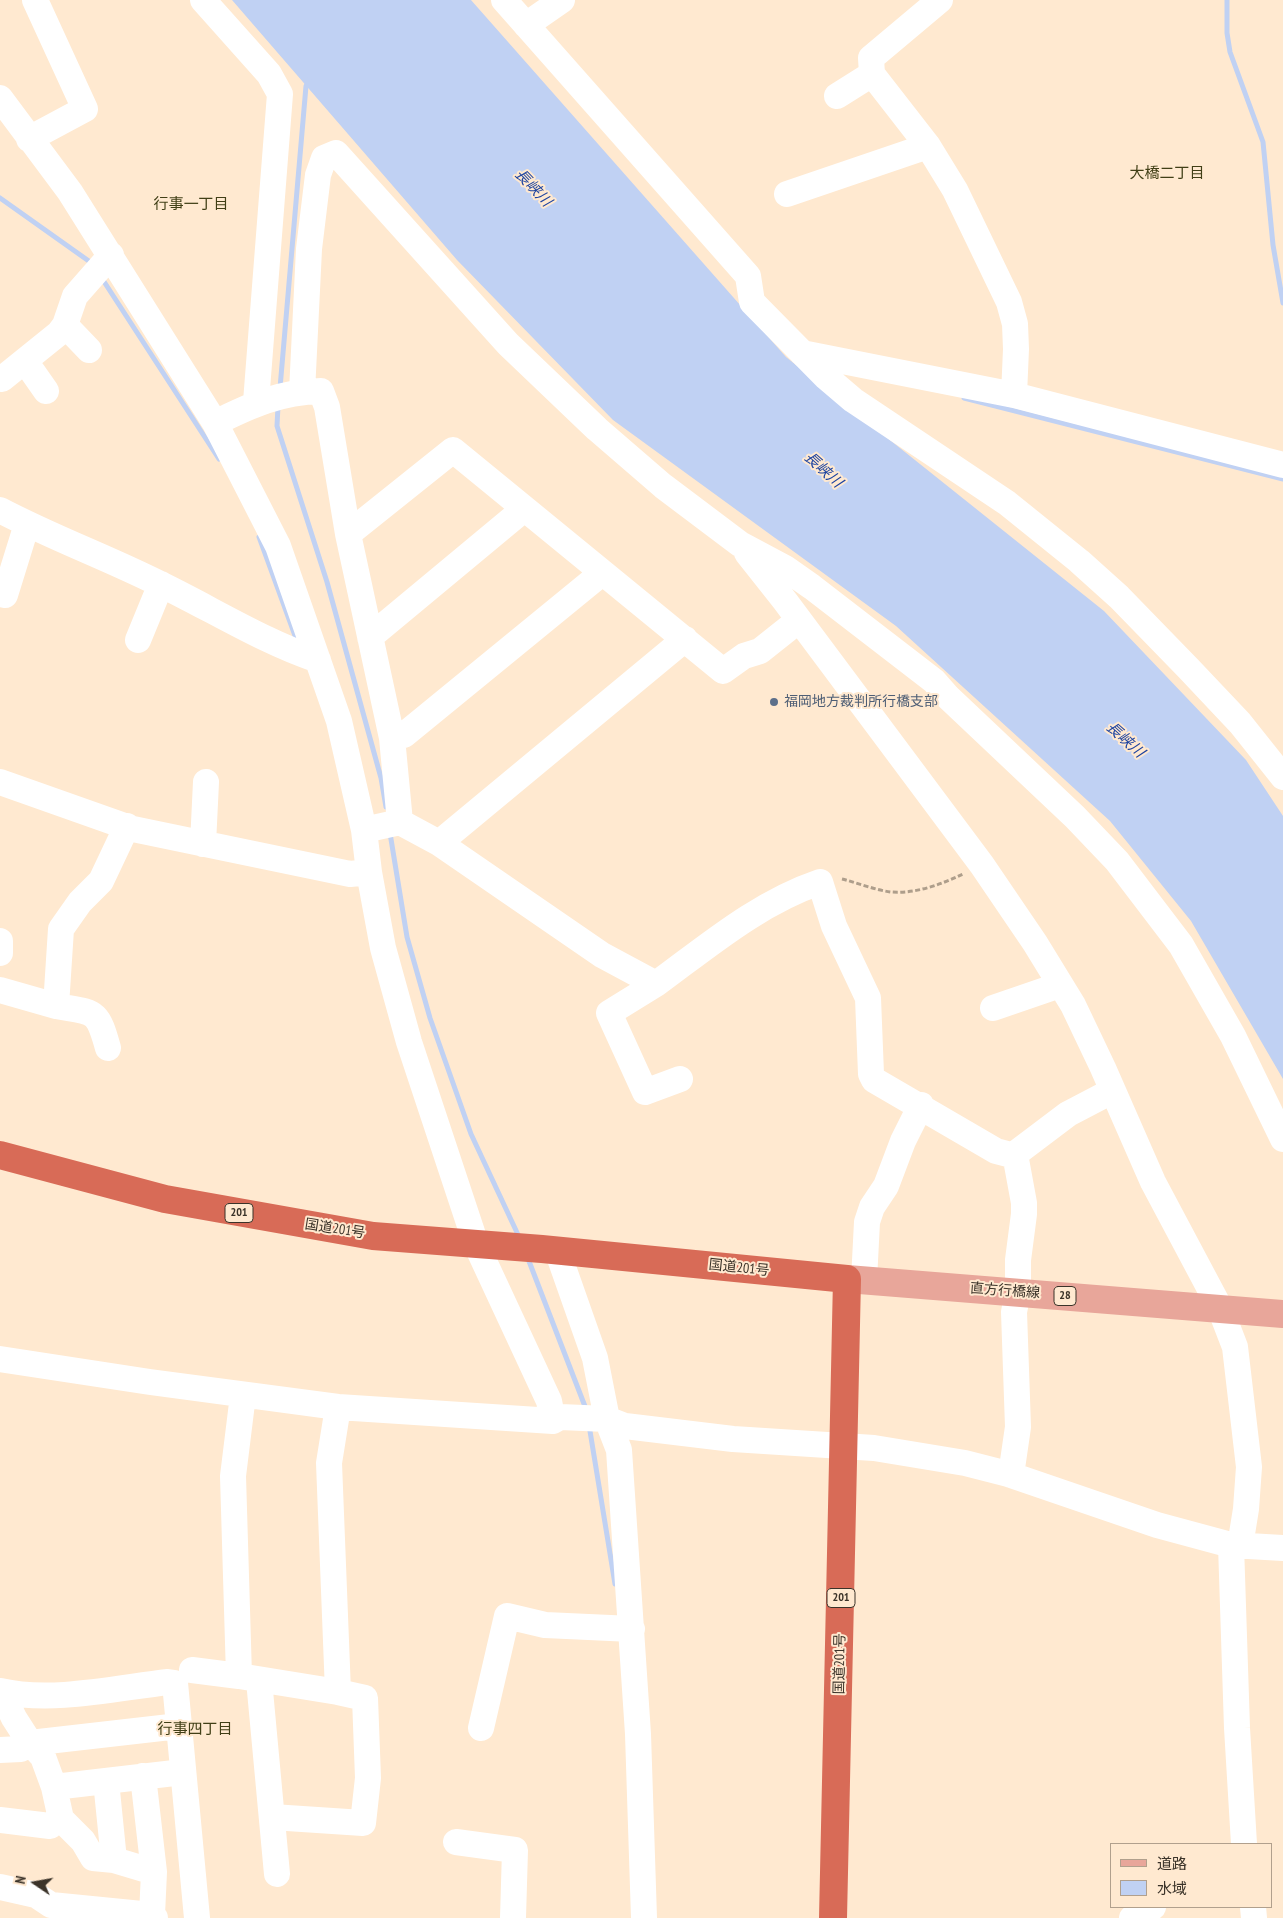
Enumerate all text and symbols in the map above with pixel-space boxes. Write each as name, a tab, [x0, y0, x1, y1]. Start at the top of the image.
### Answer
district label: 大橋二丁目	[1130, 165, 1204, 183]
water label: 長峡川	[511, 166, 555, 210]
district label: 行事一丁目	[154, 196, 228, 214]
water label: 長峡川	[800, 448, 846, 492]
place label: 福岡地方裁判所行橋支部	[784, 694, 938, 710]
marker: 福岡地方裁判所行橋支部	[768, 696, 780, 708]
water label: 長峡川	[1102, 718, 1148, 762]
road number: 201	[225, 1204, 253, 1222]
street label: 国道201号	[304, 1216, 366, 1242]
street label: 国道201号	[708, 1256, 770, 1280]
street label: 直方行橋線	[969, 1280, 1041, 1302]
road number: 28	[1054, 1286, 1076, 1305]
road number: 201	[827, 1589, 855, 1608]
street label: 国道201号	[831, 1633, 849, 1695]
district label: 行事四丁目	[158, 1721, 232, 1739]
legend	[1110, 1843, 1273, 1908]
text: 道路	[1157, 1854, 1187, 1873]
north arrow	[10, 1858, 60, 1908]
text: N	[11, 1874, 30, 1885]
text: 水域	[1157, 1879, 1187, 1898]

